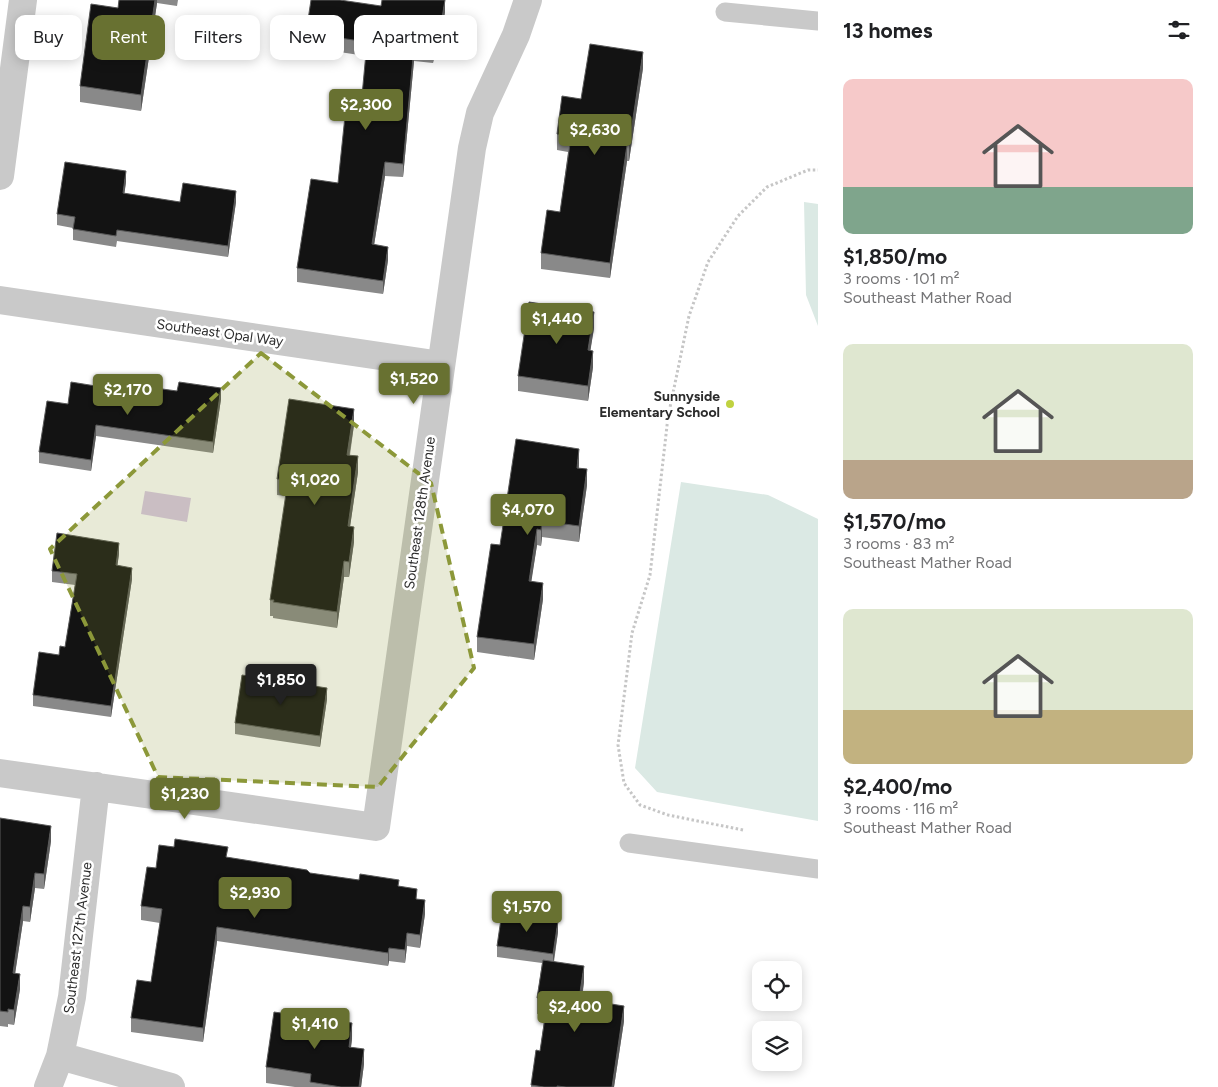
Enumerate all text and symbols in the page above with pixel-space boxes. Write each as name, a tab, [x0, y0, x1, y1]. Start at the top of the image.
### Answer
chip: Buy	[15, 15, 82, 60]
chip: Rent	[92, 15, 165, 60]
chip: Filters	[175, 15, 260, 60]
chip: New	[270, 15, 344, 60]
chip: Apartment	[354, 15, 477, 60]
icon: filters	[1165, 16, 1193, 44]
text: 13 homes	[843, 18, 932, 43]
pin: $2,300	[325, 88, 407, 131]
text: $2,300	[340, 95, 392, 114]
icon: home	[973, 111, 1063, 201]
pin: $2,630	[554, 114, 636, 156]
text: $2,630	[570, 120, 620, 139]
text: $1,850/mo	[843, 244, 947, 269]
text: 3 rooms · 101 m²	[843, 269, 959, 288]
text: Southeast Mather Road	[843, 288, 1012, 307]
pin: $1,440	[516, 302, 598, 345]
text: $1,440	[532, 309, 582, 328]
street label: Southeast Opal Way	[156, 316, 285, 350]
pin: $1,520	[373, 362, 455, 405]
text: $1,520	[390, 369, 438, 388]
pin: $2,170	[87, 374, 169, 416]
icon: home	[973, 376, 1063, 466]
text: $2,170	[104, 380, 152, 399]
place label: Sunnyside Elementary School	[599, 388, 720, 421]
marker: Sunnyside Elementary School	[724, 398, 736, 410]
street label: Southeast 128th Avenue	[401, 435, 439, 590]
pin: $1,020	[274, 464, 356, 506]
text: $1,020	[290, 470, 340, 489]
pin: $4,070	[487, 494, 569, 536]
text: $4,070	[502, 500, 554, 519]
text: $1,570/mo	[843, 509, 946, 534]
text: 3 rooms · 83 m²	[843, 534, 955, 553]
text: Southeast Mather Road	[843, 553, 1012, 572]
icon: home	[973, 641, 1063, 731]
pin: $1,850	[240, 664, 322, 706]
text: $1,850	[256, 670, 306, 689]
text: $2,400/mo	[843, 774, 952, 799]
pin: $1,230	[144, 778, 226, 820]
text: $1,230	[161, 784, 209, 803]
text: 3 rooms · 116 m²	[843, 799, 958, 818]
text: Southeast Mather Road	[843, 818, 1012, 837]
street label: Southeast 127th Avenue	[60, 861, 96, 1015]
pin: $2,930	[214, 876, 296, 919]
text: $2,930	[230, 883, 280, 902]
pin: $1,570	[486, 890, 568, 933]
text: $1,570	[503, 897, 551, 916]
map controls	[752, 961, 802, 1071]
button: locate	[752, 961, 802, 1011]
pin: $2,400	[534, 990, 616, 1033]
text: $2,400	[548, 997, 602, 1016]
pin: $1,410	[274, 1008, 356, 1050]
text: $1,410	[292, 1014, 338, 1033]
button: layers	[752, 1021, 802, 1071]

